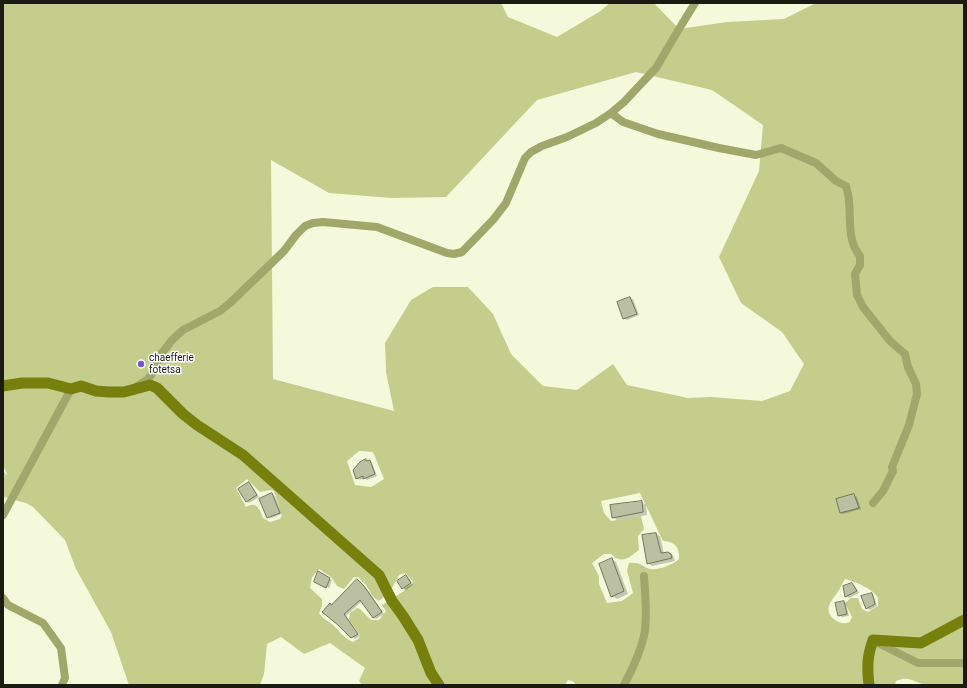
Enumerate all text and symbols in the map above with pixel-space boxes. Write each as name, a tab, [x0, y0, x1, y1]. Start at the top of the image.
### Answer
place label: chaefferie fotetsa	[149, 352, 194, 376]
marker: chaefferie fotetsa	[136, 359, 146, 369]

